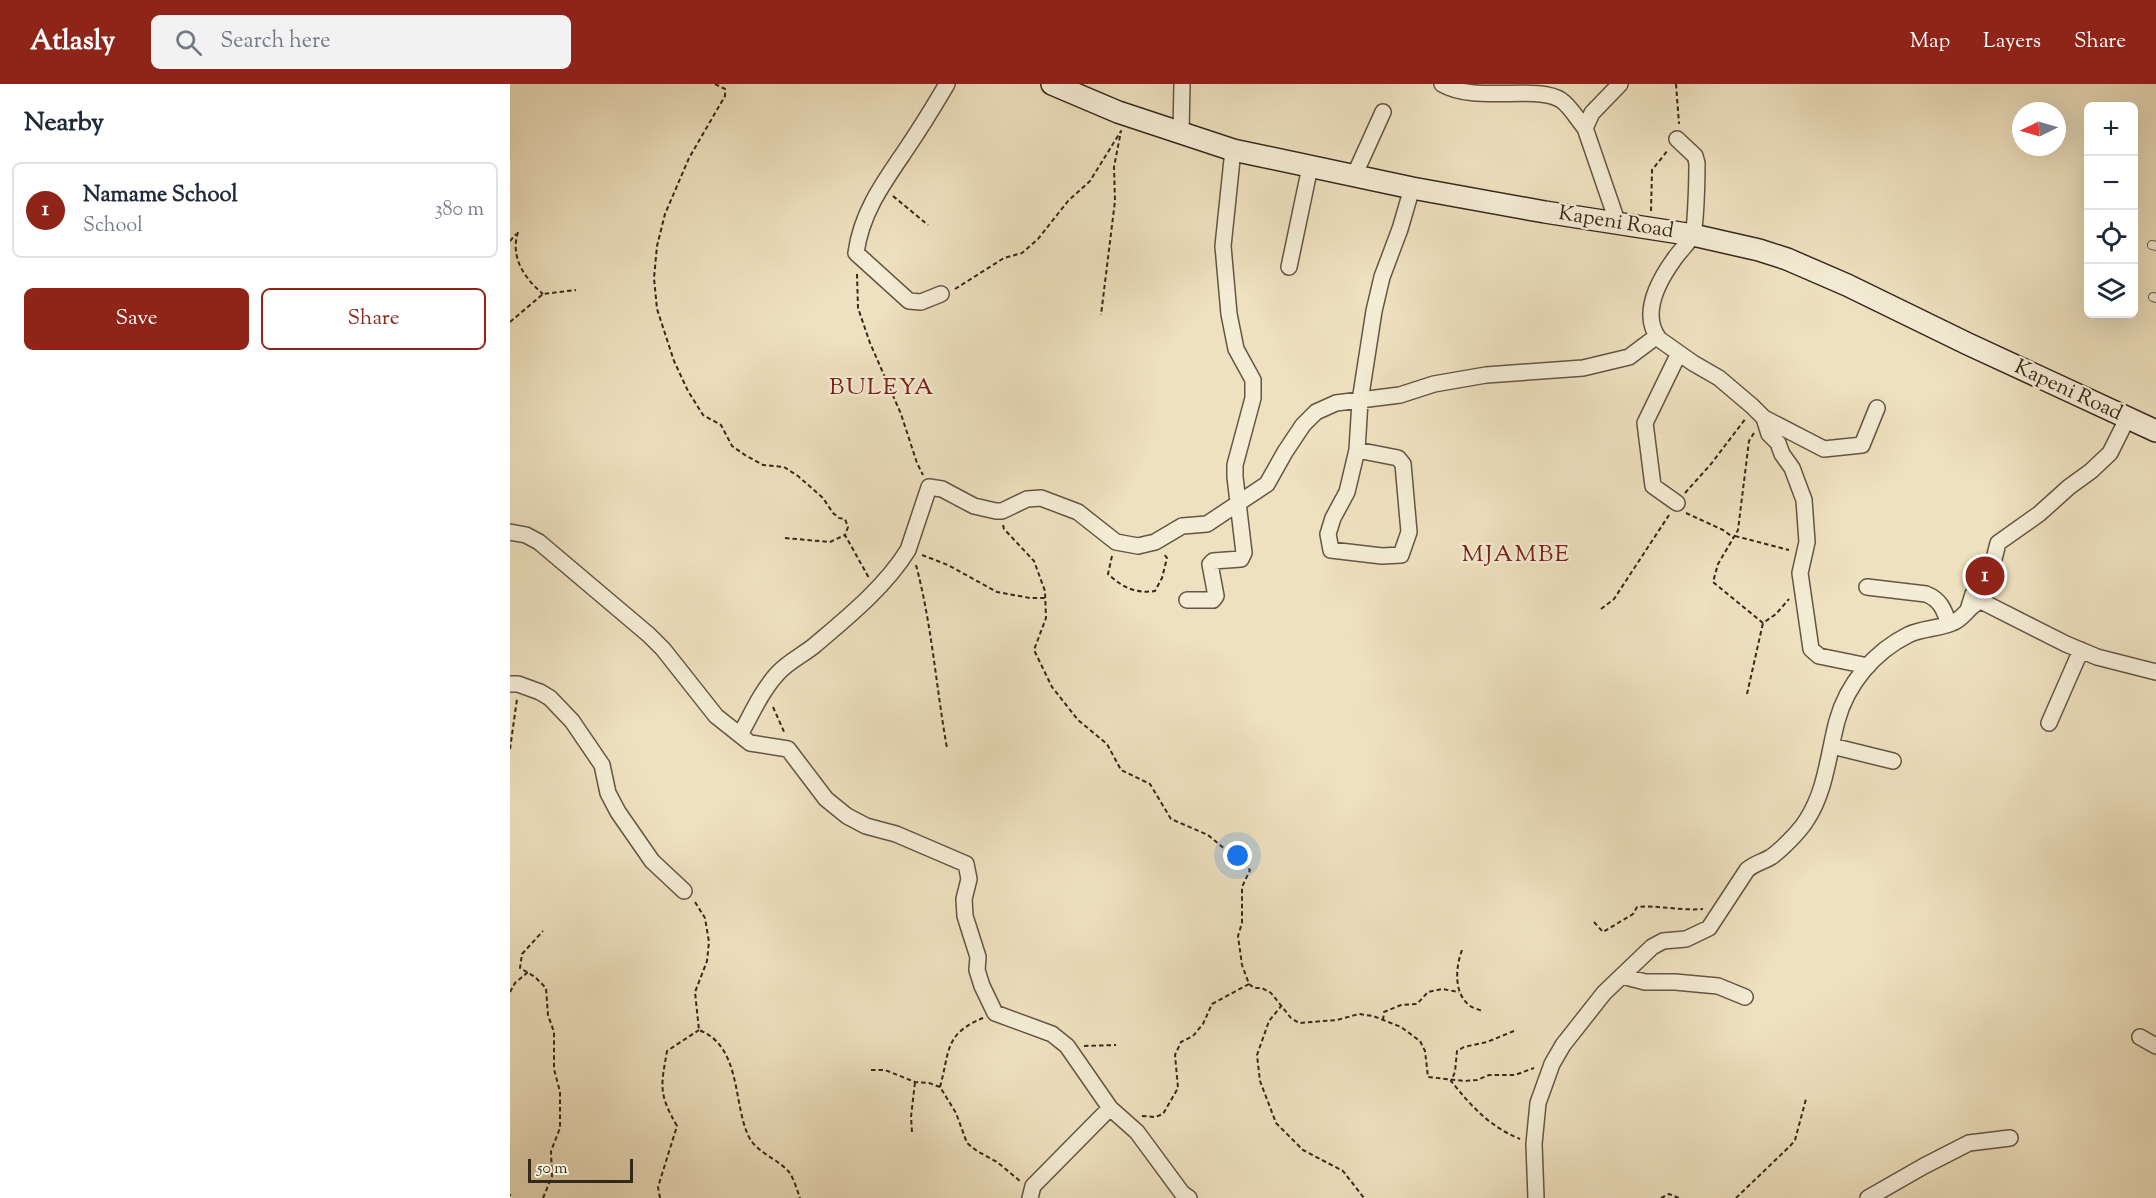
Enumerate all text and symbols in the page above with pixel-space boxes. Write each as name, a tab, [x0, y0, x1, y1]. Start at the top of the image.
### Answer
search box	[151, 15, 571, 69]
text: Atlasly	[30, 22, 115, 62]
icon: search	[172, 26, 205, 59]
text: Search here	[220, 26, 331, 58]
text: Map	[1910, 27, 1950, 57]
text: Layers	[1983, 27, 2041, 57]
text: Share	[2074, 27, 2126, 57]
north arrow	[2012, 102, 2066, 156]
map controls	[2084, 102, 2138, 318]
button: +	[2084, 102, 2138, 156]
text: Nearby	[24, 105, 104, 142]
button: −	[2084, 156, 2138, 210]
text: Namame School	[83, 180, 238, 212]
text: 1	[42, 196, 49, 225]
text: 380 m	[435, 196, 484, 225]
street label: Kapeni Road	[1556, 199, 1676, 247]
button: locate	[2084, 210, 2138, 264]
text: School	[83, 212, 143, 241]
button: layers	[2084, 264, 2138, 318]
button: Save	[24, 288, 249, 350]
button: Share	[261, 288, 486, 350]
street label: Kapeni Road	[2009, 353, 2127, 429]
district label: BULEYA	[829, 371, 935, 405]
district label: MJAMBE	[1461, 538, 1571, 572]
pin: 1	[1966, 554, 2004, 598]
your location	[1223, 841, 1252, 870]
scale bar	[528, 1156, 633, 1184]
text: 50 m	[537, 1158, 568, 1181]

